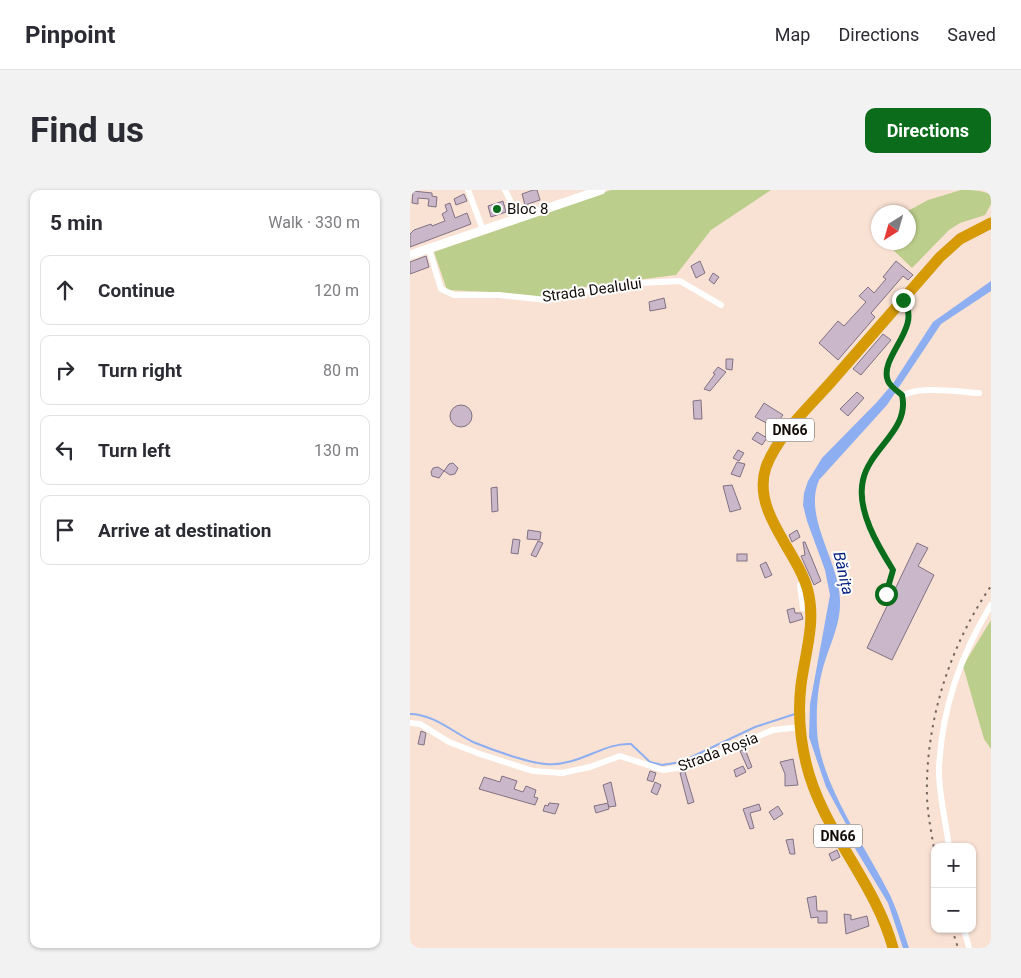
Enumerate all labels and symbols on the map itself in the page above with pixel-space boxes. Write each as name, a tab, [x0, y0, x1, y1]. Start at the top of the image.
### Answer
place label: Bloc 8	[507, 200, 549, 218]
marker: Bloc 8	[491, 203, 503, 215]
north arrow	[871, 205, 916, 250]
street label: Strada Dealului	[541, 274, 643, 306]
route end	[892, 289, 915, 312]
road number: DN66	[766, 418, 814, 442]
water label: Bănița	[828, 550, 858, 597]
route start	[875, 583, 898, 606]
street label: Strada Roșia	[675, 728, 761, 776]
road number: DN66	[814, 824, 862, 848]

